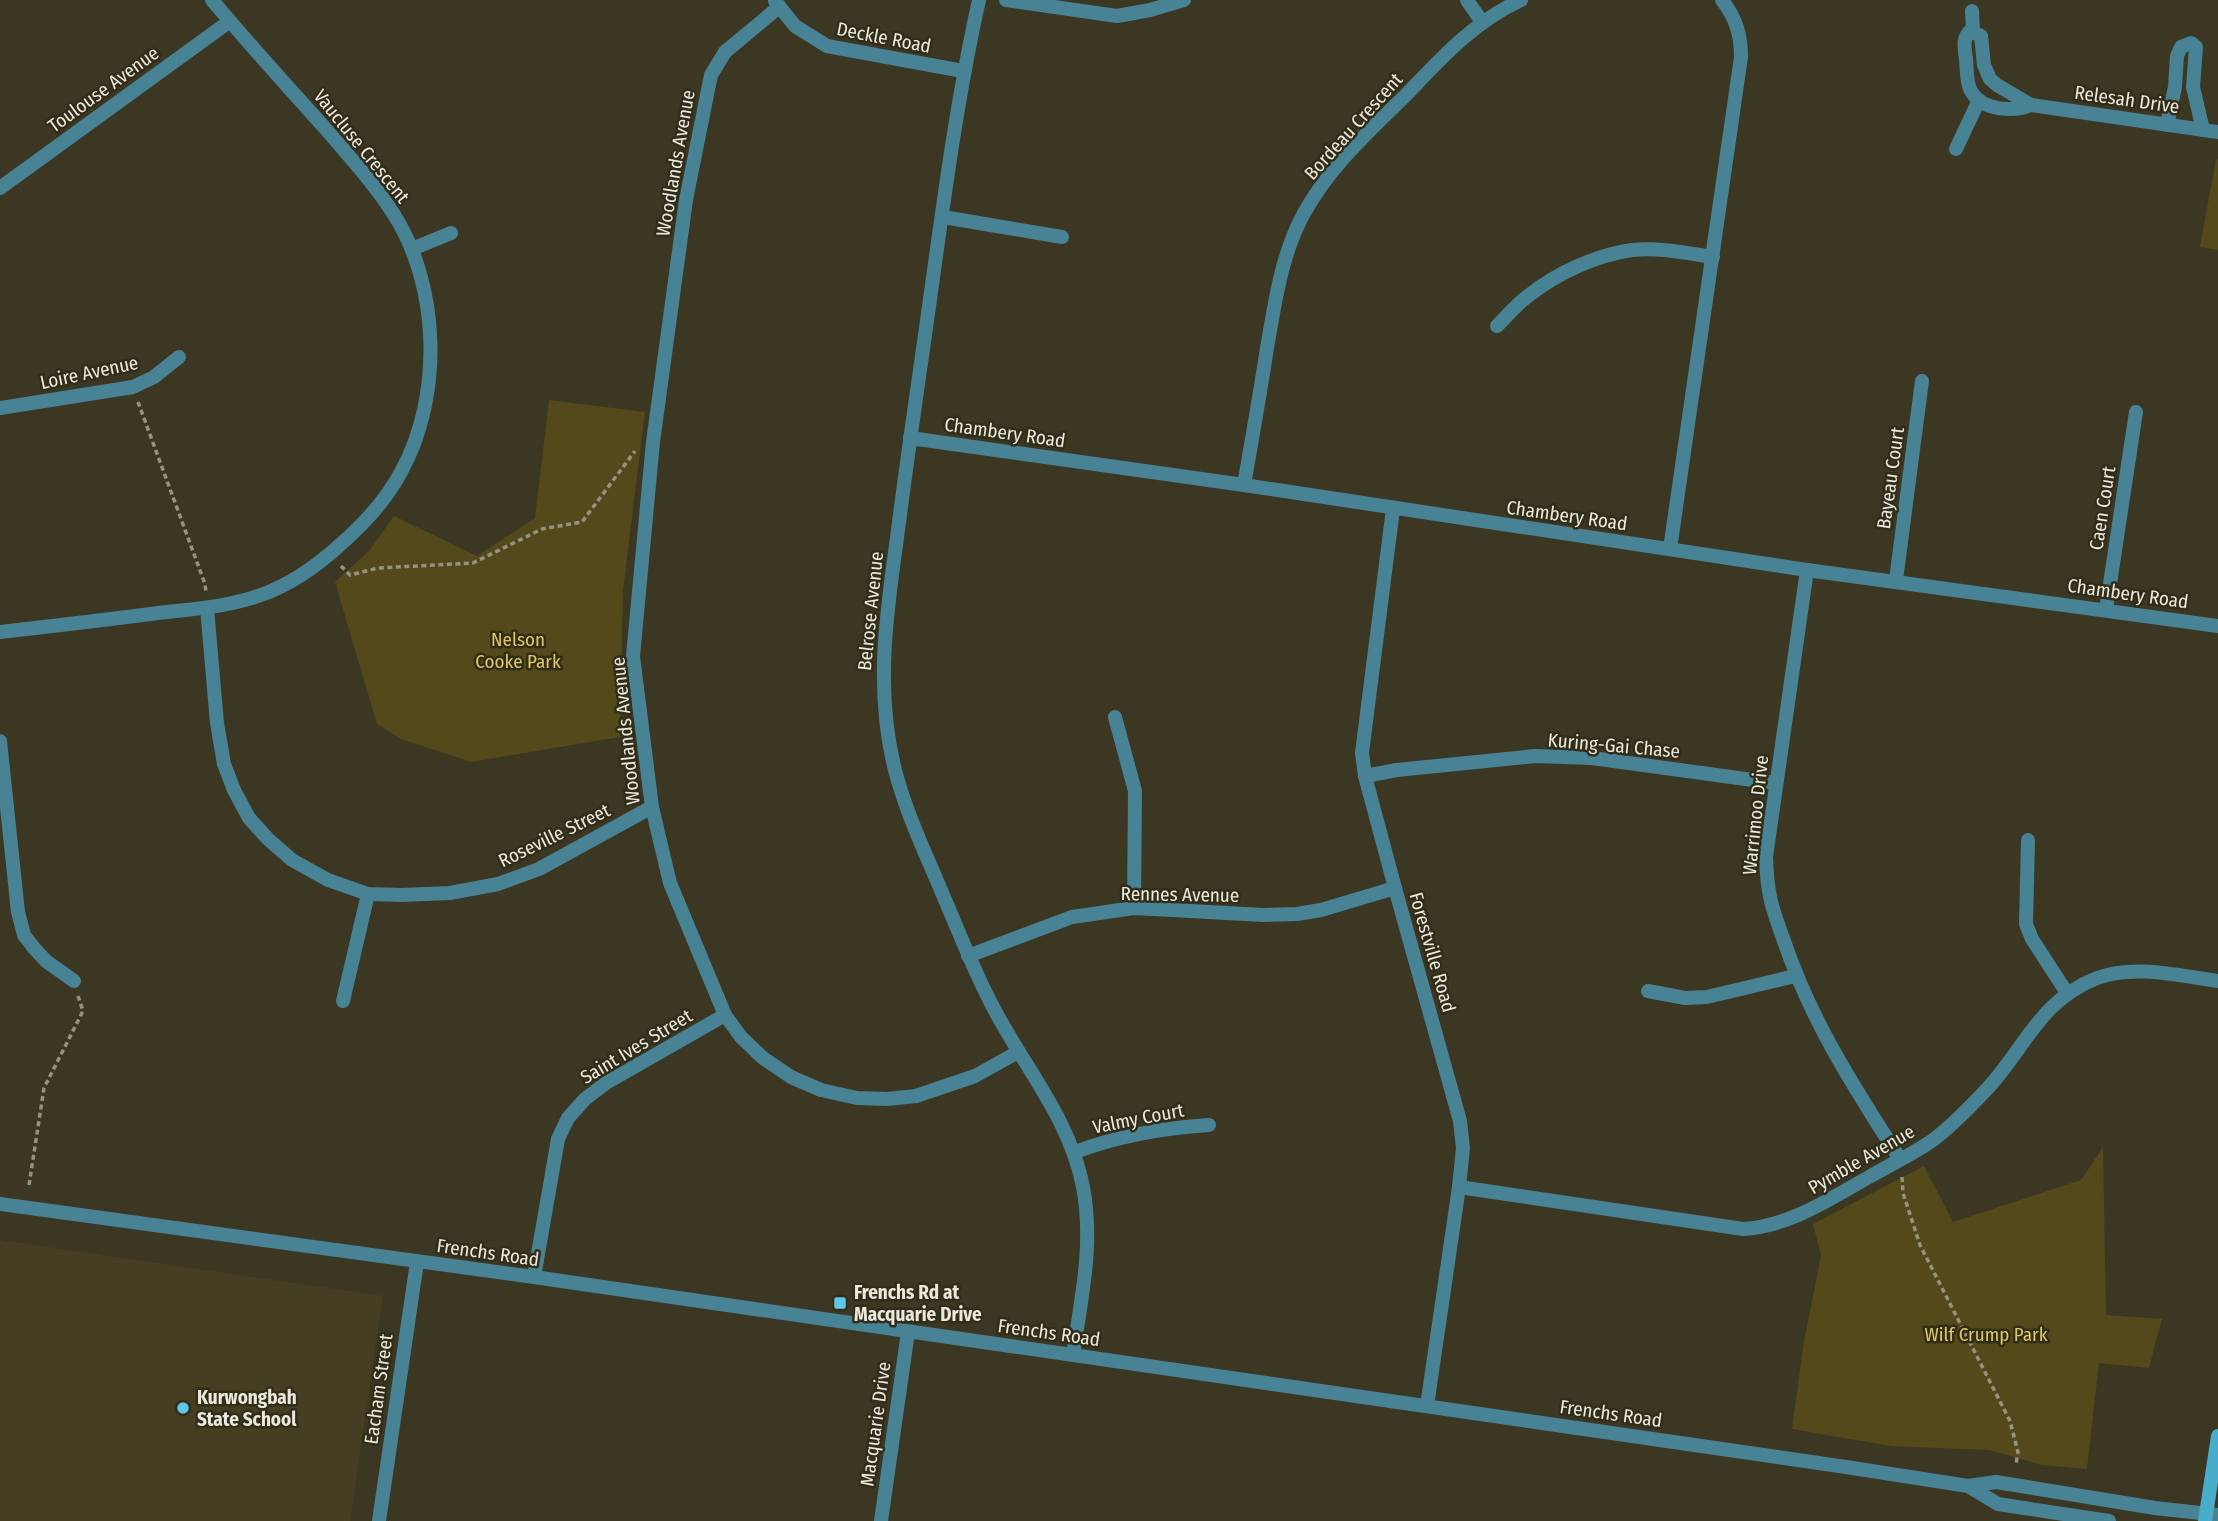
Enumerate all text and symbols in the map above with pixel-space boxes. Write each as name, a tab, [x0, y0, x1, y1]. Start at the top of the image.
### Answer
street label: Deckle Road	[835, 17, 933, 58]
street label: Toulouse Avenue	[43, 41, 163, 137]
street label: Bordeau Crescent	[1299, 68, 1408, 185]
street label: Relesah Drive	[2073, 81, 2181, 118]
street label: Vaucluse Crescent	[309, 85, 415, 208]
street label: Woodlands Avenue	[651, 88, 700, 238]
street label: Loire Avenue	[38, 351, 140, 394]
street label: Chambery Road	[943, 413, 1067, 452]
street label: Bayeau Court	[1872, 425, 1909, 531]
street label: Caen Court	[2085, 464, 2121, 552]
street label: Chambery Road	[1505, 496, 1629, 535]
street label: Belrose Avenue	[853, 550, 888, 672]
street label: Chambery Road	[2066, 574, 2190, 613]
park label: Nelson Cooke Park	[475, 628, 561, 673]
street label: Woodlands Avenue	[606, 656, 645, 806]
street label: Kuring-Gai Chase	[1547, 728, 1681, 763]
street label: Warrimoo Drive	[1738, 754, 1773, 876]
street label: Roseville Street	[495, 798, 614, 872]
street label: Rennes Avenue	[1121, 882, 1239, 907]
street label: Forestville Road	[1404, 889, 1461, 1015]
street label: Saint Ives Street	[576, 1004, 697, 1089]
street label: Valmy Court	[1090, 1098, 1186, 1139]
street label: Pymble Avenue	[1804, 1120, 1919, 1199]
street label: Frenchs Road	[435, 1234, 541, 1271]
place label: Frenchs Rd at Macquarie Drive	[854, 1281, 982, 1326]
marker: Frenchs Rd at Macquarie Drive	[832, 1295, 848, 1311]
street label: Frenchs Road	[996, 1314, 1102, 1351]
park label: Wilf Crump Park	[1924, 1323, 2048, 1346]
street label: Eacham Street	[359, 1332, 398, 1446]
street label: Macquarie Drive	[855, 1360, 896, 1488]
place label: Kurwongbah State School	[197, 1386, 297, 1431]
street label: Frenchs Road	[1558, 1395, 1664, 1432]
marker: Kurwongbah State School	[175, 1400, 191, 1416]

